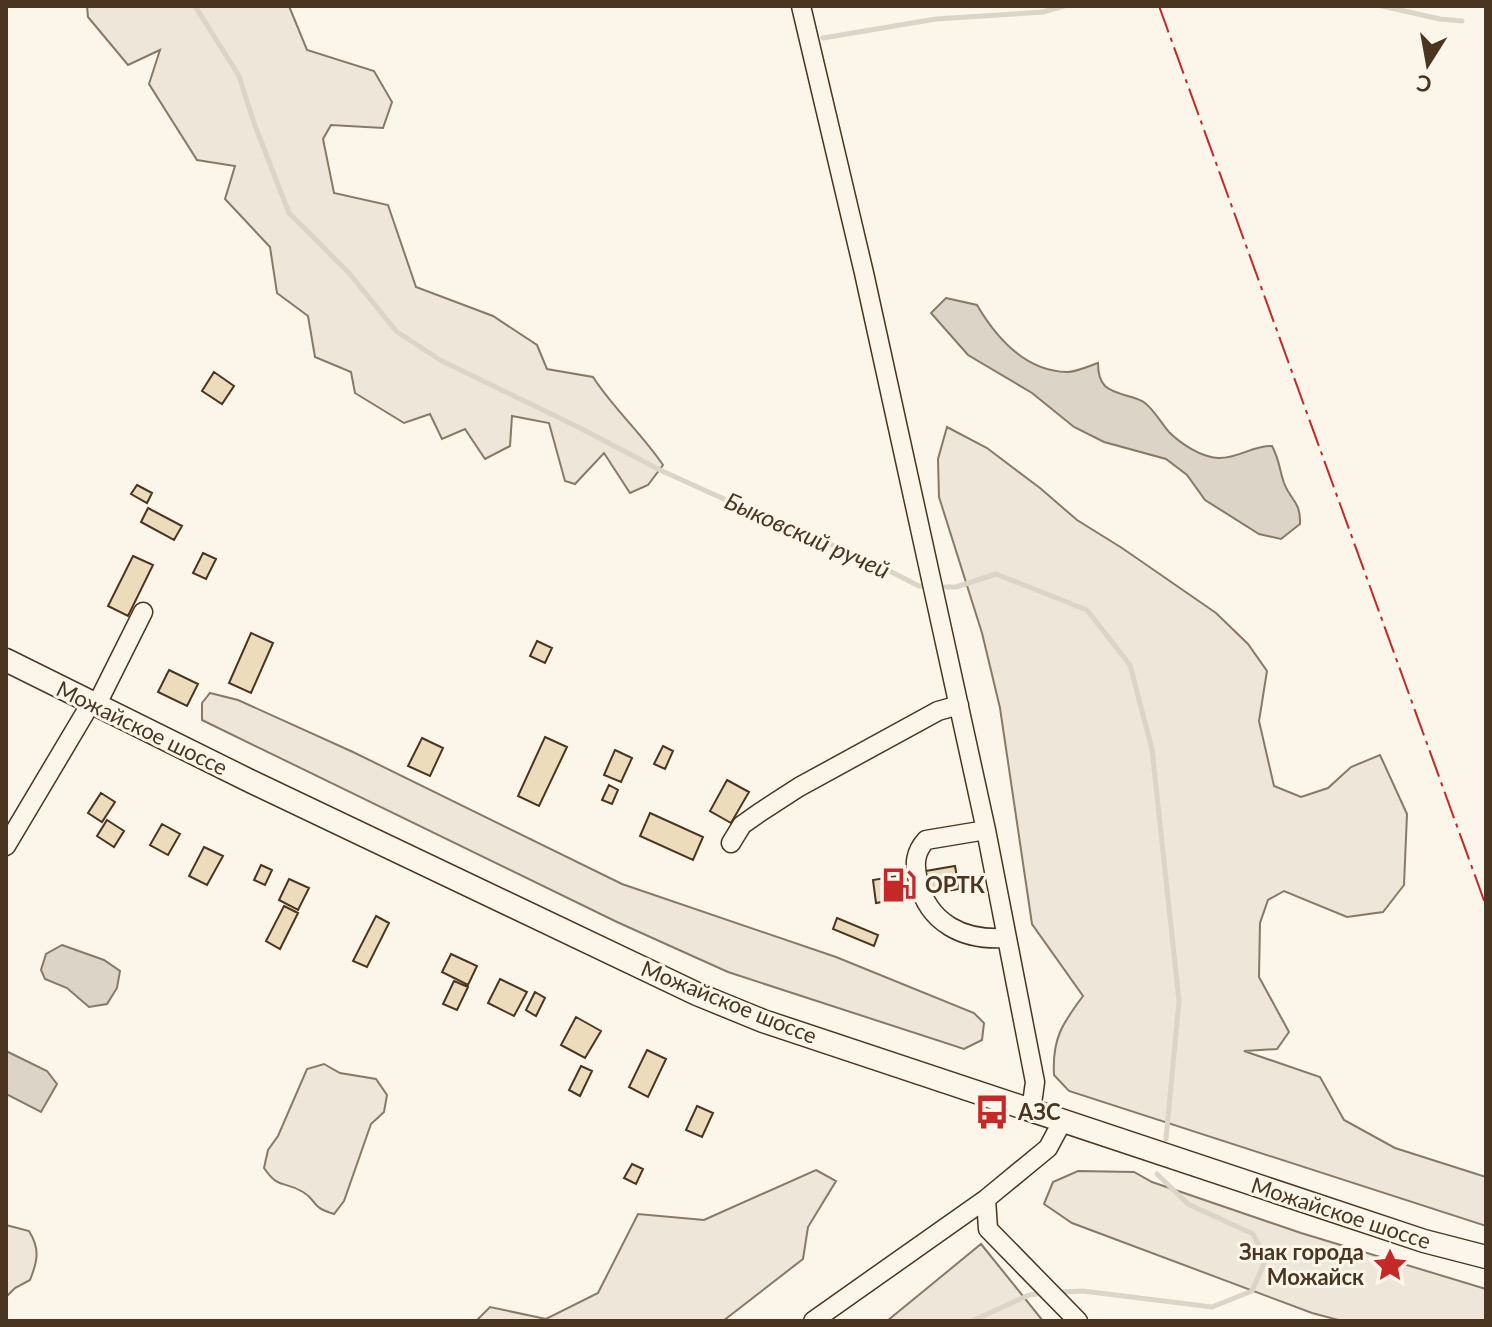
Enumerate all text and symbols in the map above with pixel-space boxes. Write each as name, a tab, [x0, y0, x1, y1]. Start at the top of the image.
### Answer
north arrow	[1388, 24, 1468, 104]
text: С	[1414, 69, 1434, 99]
water label: Быковский ручей	[721, 485, 895, 584]
street label: Можайское шоссе	[52, 674, 232, 781]
fuel station icon: ОРТК	[880, 866, 918, 904]
place label: ОРТК	[925, 871, 986, 898]
street label: Можайское шоссе	[637, 954, 821, 1049]
bus stop icon: АЗС	[973, 1093, 1011, 1131]
place label: АЗС	[1017, 1098, 1061, 1125]
street label: Можайское шоссе	[1248, 1171, 1434, 1254]
place label: Знак города Можайск	[1239, 1238, 1364, 1290]
place icon: Знак города Можайск	[1371, 1246, 1409, 1284]

